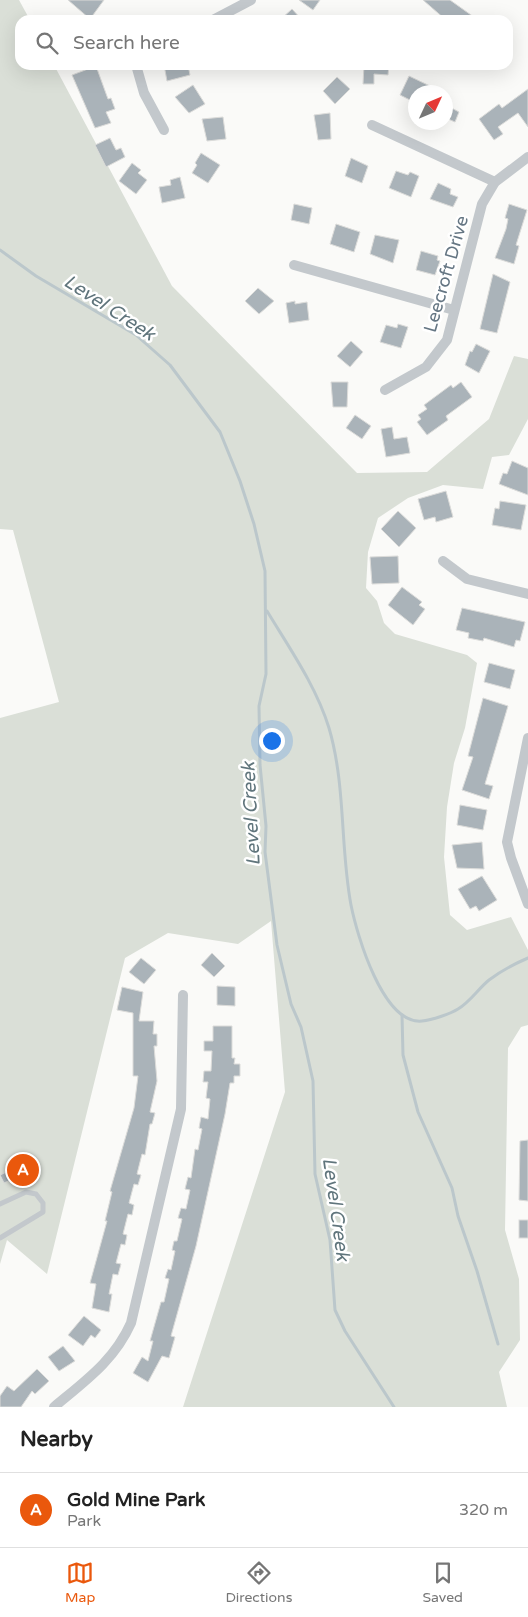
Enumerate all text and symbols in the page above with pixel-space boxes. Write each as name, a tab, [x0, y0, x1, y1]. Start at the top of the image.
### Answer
search box	[15, 15, 513, 70]
icon: search	[33, 29, 61, 57]
text: Search here	[73, 32, 180, 54]
north arrow	[408, 85, 453, 130]
street label: Leecroft Drive	[419, 213, 473, 335]
water label: Level Creek	[60, 270, 160, 346]
your location	[259, 728, 285, 754]
water label: Level Creek	[237, 760, 265, 866]
pin: A	[7, 1151, 39, 1189]
water label: Level Creek	[318, 1156, 354, 1264]
text: Nearby	[20, 1427, 93, 1452]
text: Gold Mine Park	[67, 1489, 205, 1511]
text: A	[30, 1500, 42, 1520]
text: 320 m	[459, 1500, 508, 1520]
text: Park	[67, 1511, 101, 1531]
tab: Map	[65, 1559, 95, 1606]
tab: Directions	[225, 1559, 292, 1606]
tab: Saved	[422, 1559, 463, 1606]

